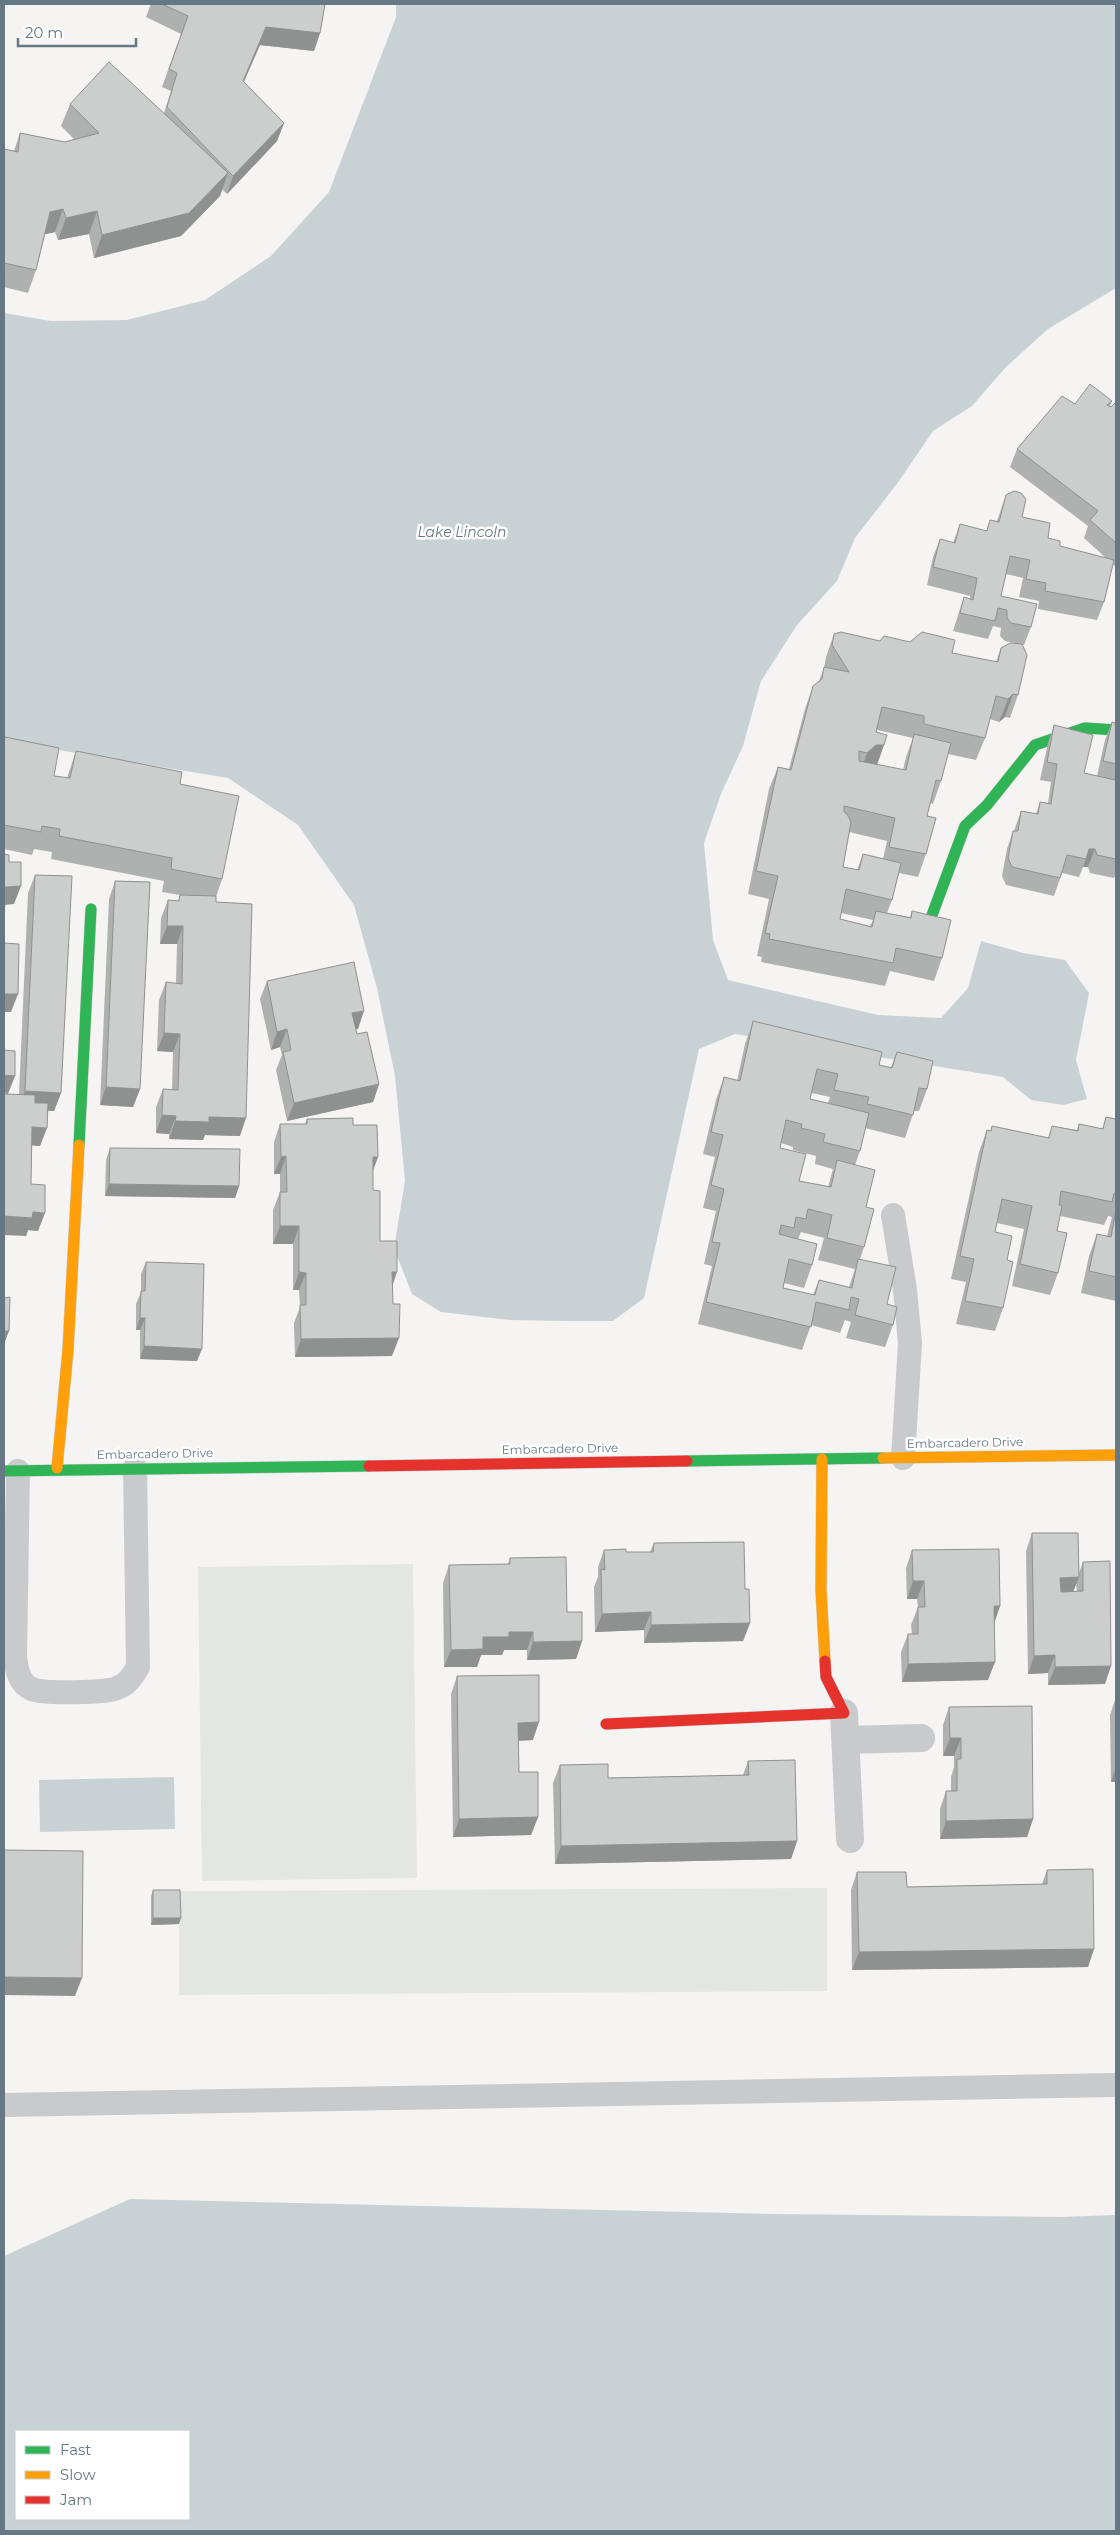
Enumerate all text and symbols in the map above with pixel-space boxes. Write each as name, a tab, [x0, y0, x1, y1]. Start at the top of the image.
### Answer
scale bar	[18, 15, 135, 47]
text: 20 m	[25, 23, 63, 42]
water label: Lake Lincoln	[417, 523, 507, 541]
street label: Embarcadero Drive	[907, 1434, 1023, 1451]
street label: Embarcadero Drive	[502, 1440, 618, 1457]
street label: Embarcadero Drive	[97, 1445, 213, 1462]
legend	[15, 2430, 190, 2520]
text: Fast	[60, 2440, 91, 2459]
text: Slow	[60, 2465, 96, 2484]
text: Jam	[59, 2490, 92, 2509]

